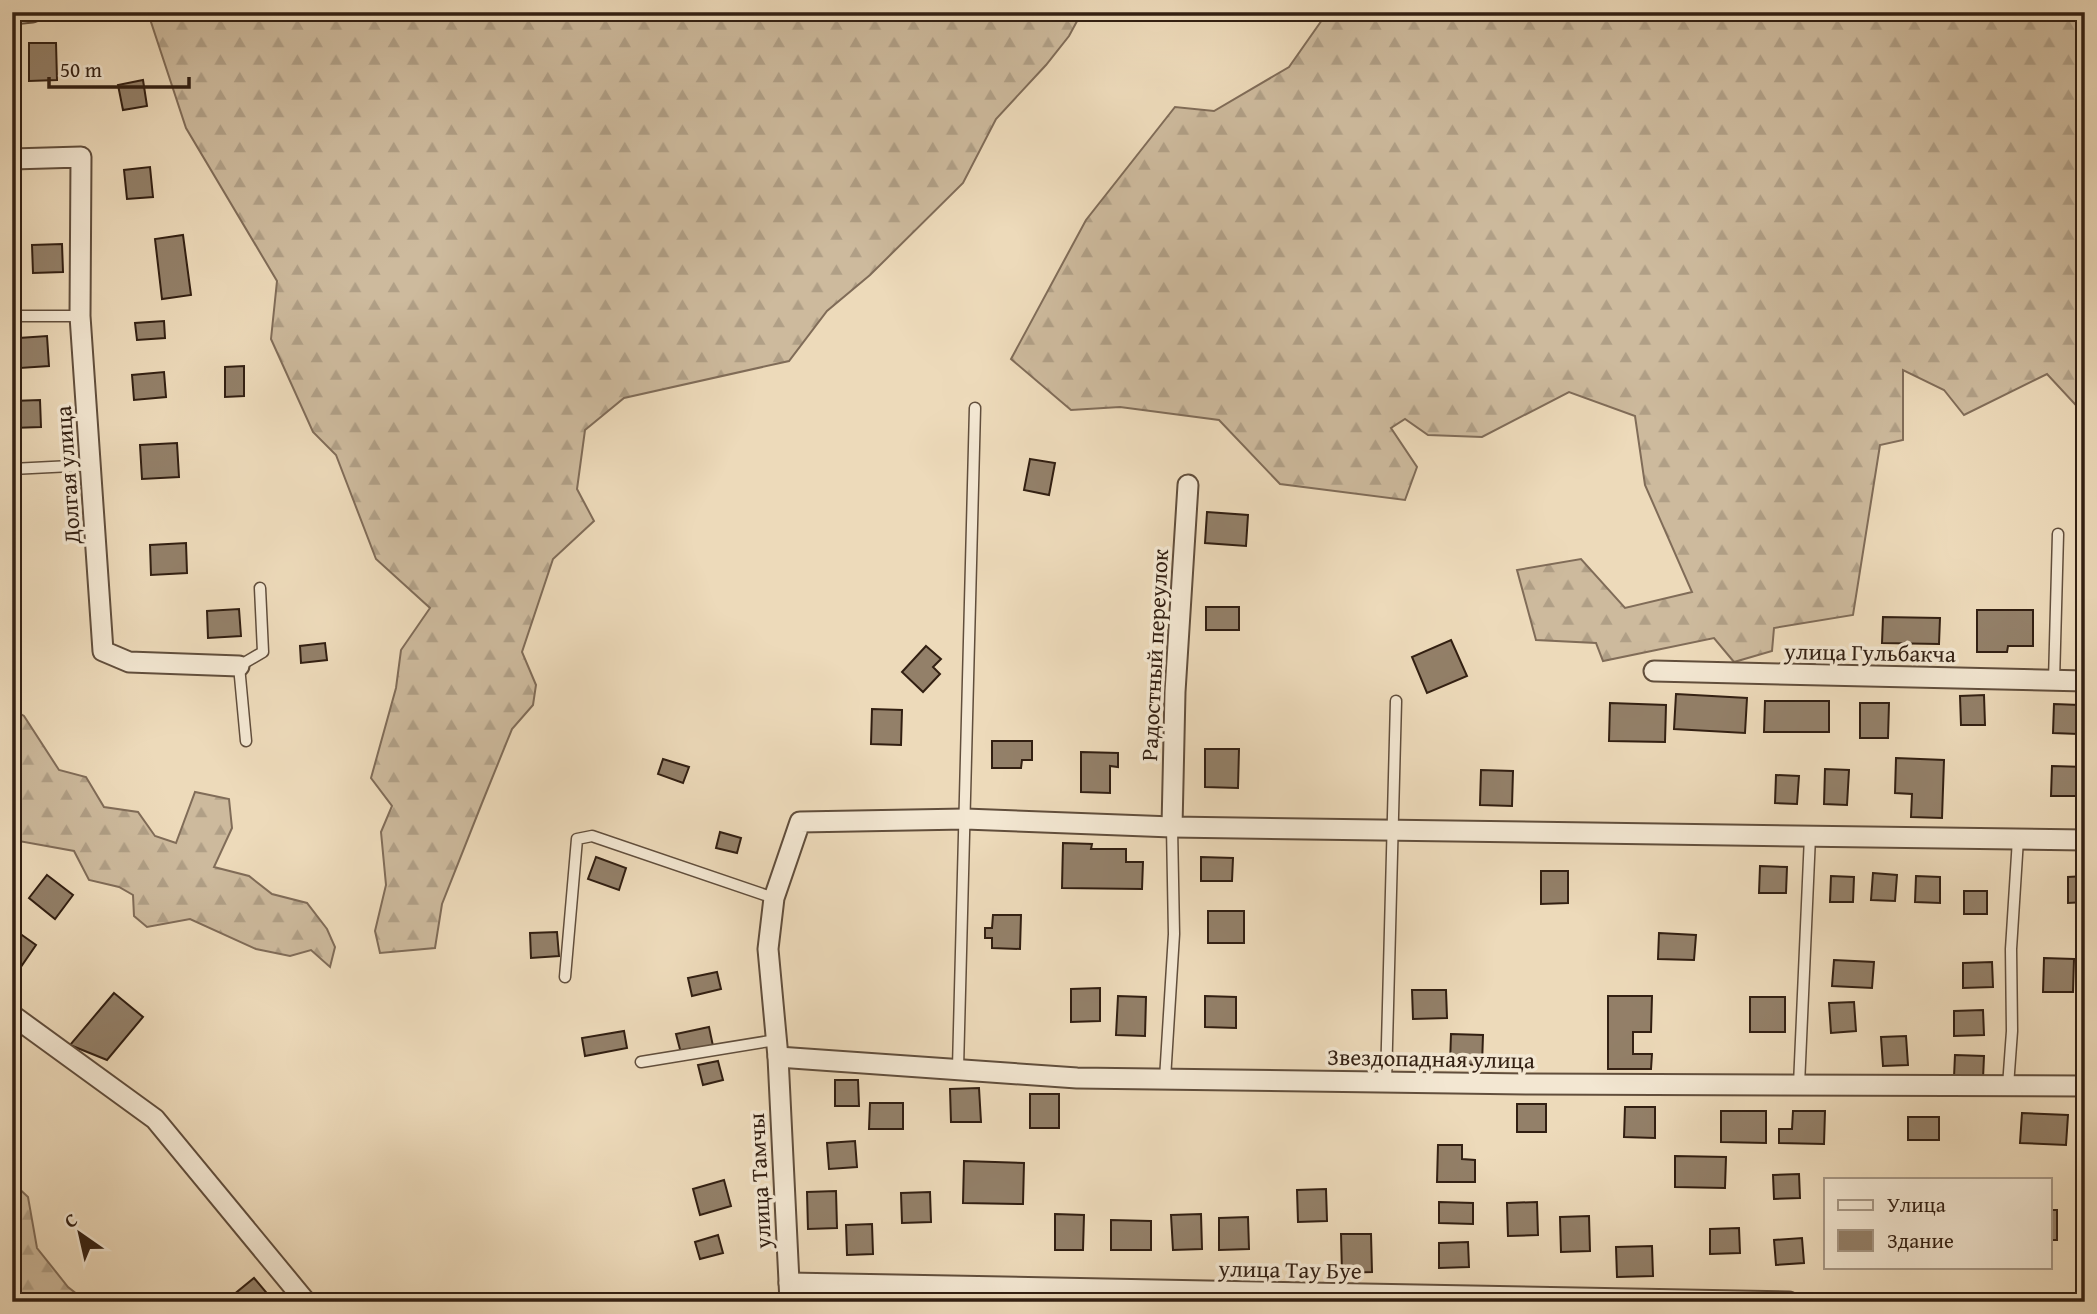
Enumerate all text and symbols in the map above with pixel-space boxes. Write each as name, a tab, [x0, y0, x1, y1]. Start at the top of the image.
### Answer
scale bar	[49, 46, 189, 90]
text: 50 m	[60, 54, 102, 85]
street label: Долгая улица	[46, 405, 88, 546]
street label: Радостный переулок	[1132, 548, 1176, 762]
street label: улица Гульбакча	[1783, 634, 1956, 670]
street label: Звездопадная улица	[1327, 1040, 1535, 1076]
street label: улица Тамчы	[739, 1112, 779, 1251]
legend	[1824, 1178, 2052, 1268]
text: Улица	[1887, 1189, 1946, 1220]
north arrow	[46, 1198, 116, 1268]
text: С	[58, 1205, 83, 1235]
text: Здание	[1887, 1225, 1954, 1256]
street label: улица Тау Буе	[1217, 1251, 1362, 1287]

